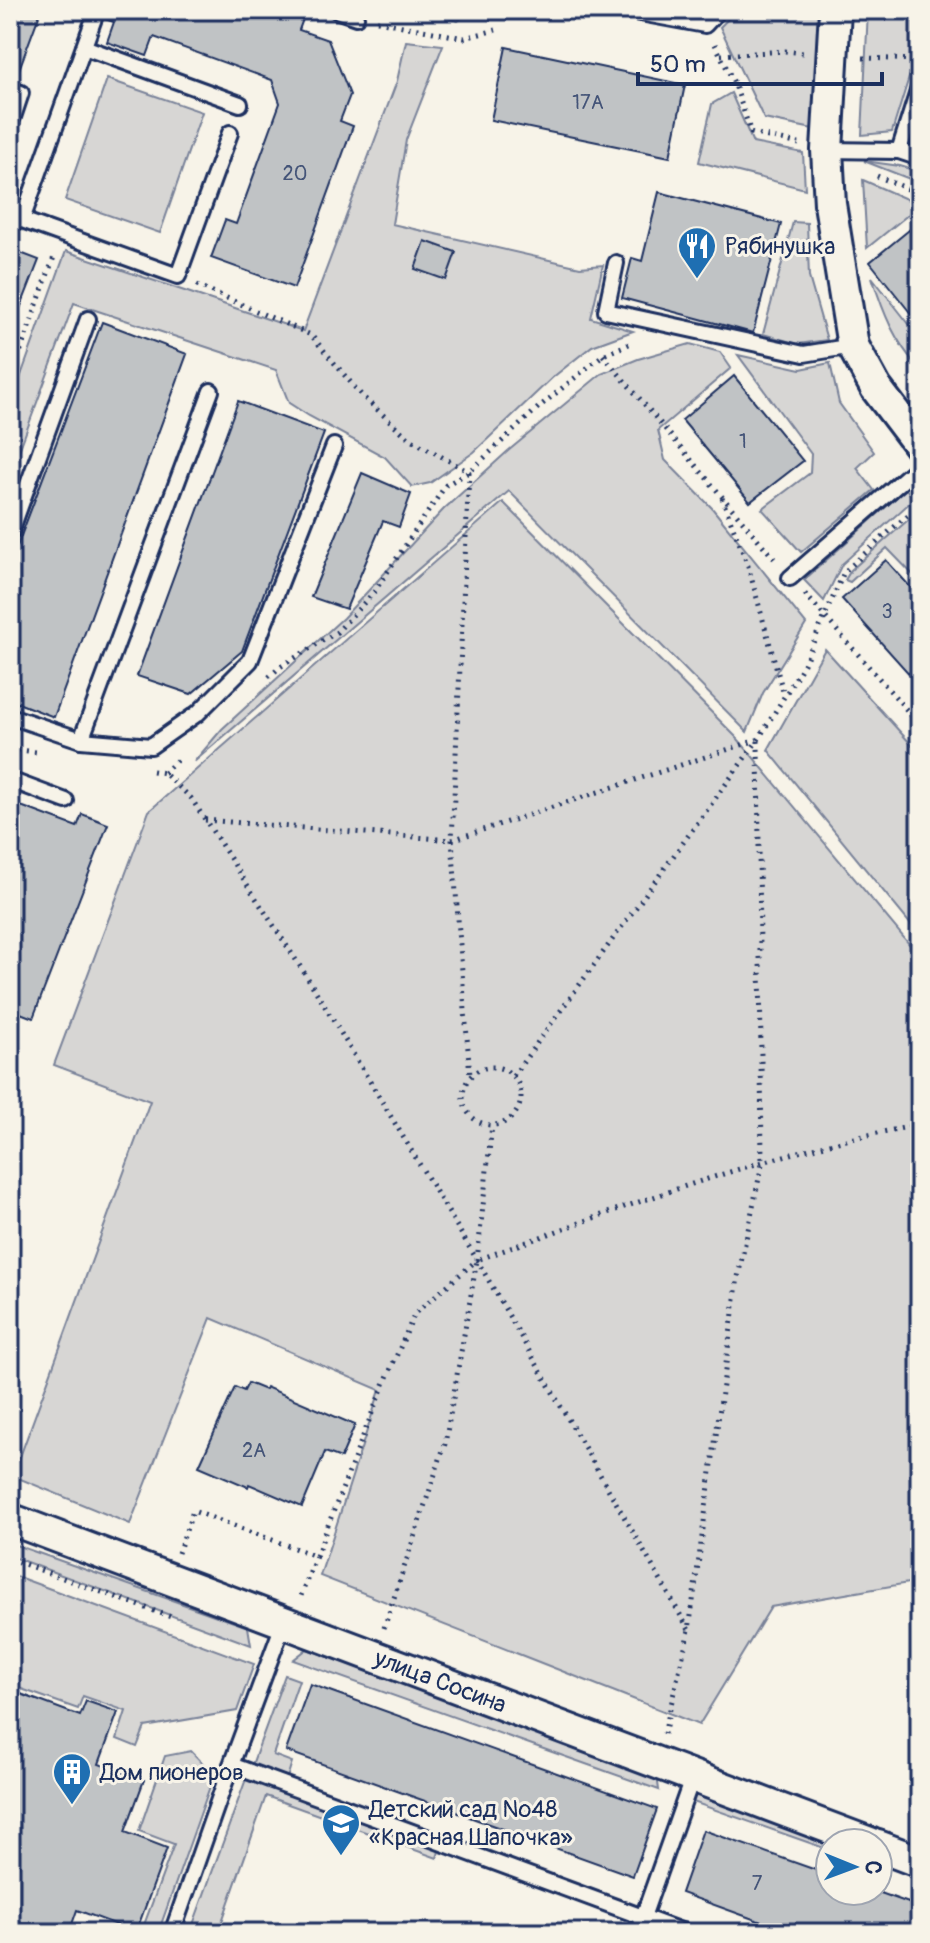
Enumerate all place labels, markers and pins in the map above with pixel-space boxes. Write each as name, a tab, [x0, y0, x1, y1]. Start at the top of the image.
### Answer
restaurant icon: Рябинушка	[676, 225, 718, 280]
place label: Рябинушка	[725, 232, 835, 261]
building icon: Дом пионеров	[51, 1751, 93, 1806]
place label: Дом пионеров	[99, 1758, 244, 1787]
place label: Детский сад №48 «Красная Шапочка»	[368, 1795, 573, 1852]
school or university icon: Детский сад №48 «Красная Шапочка»	[320, 1802, 362, 1857]

